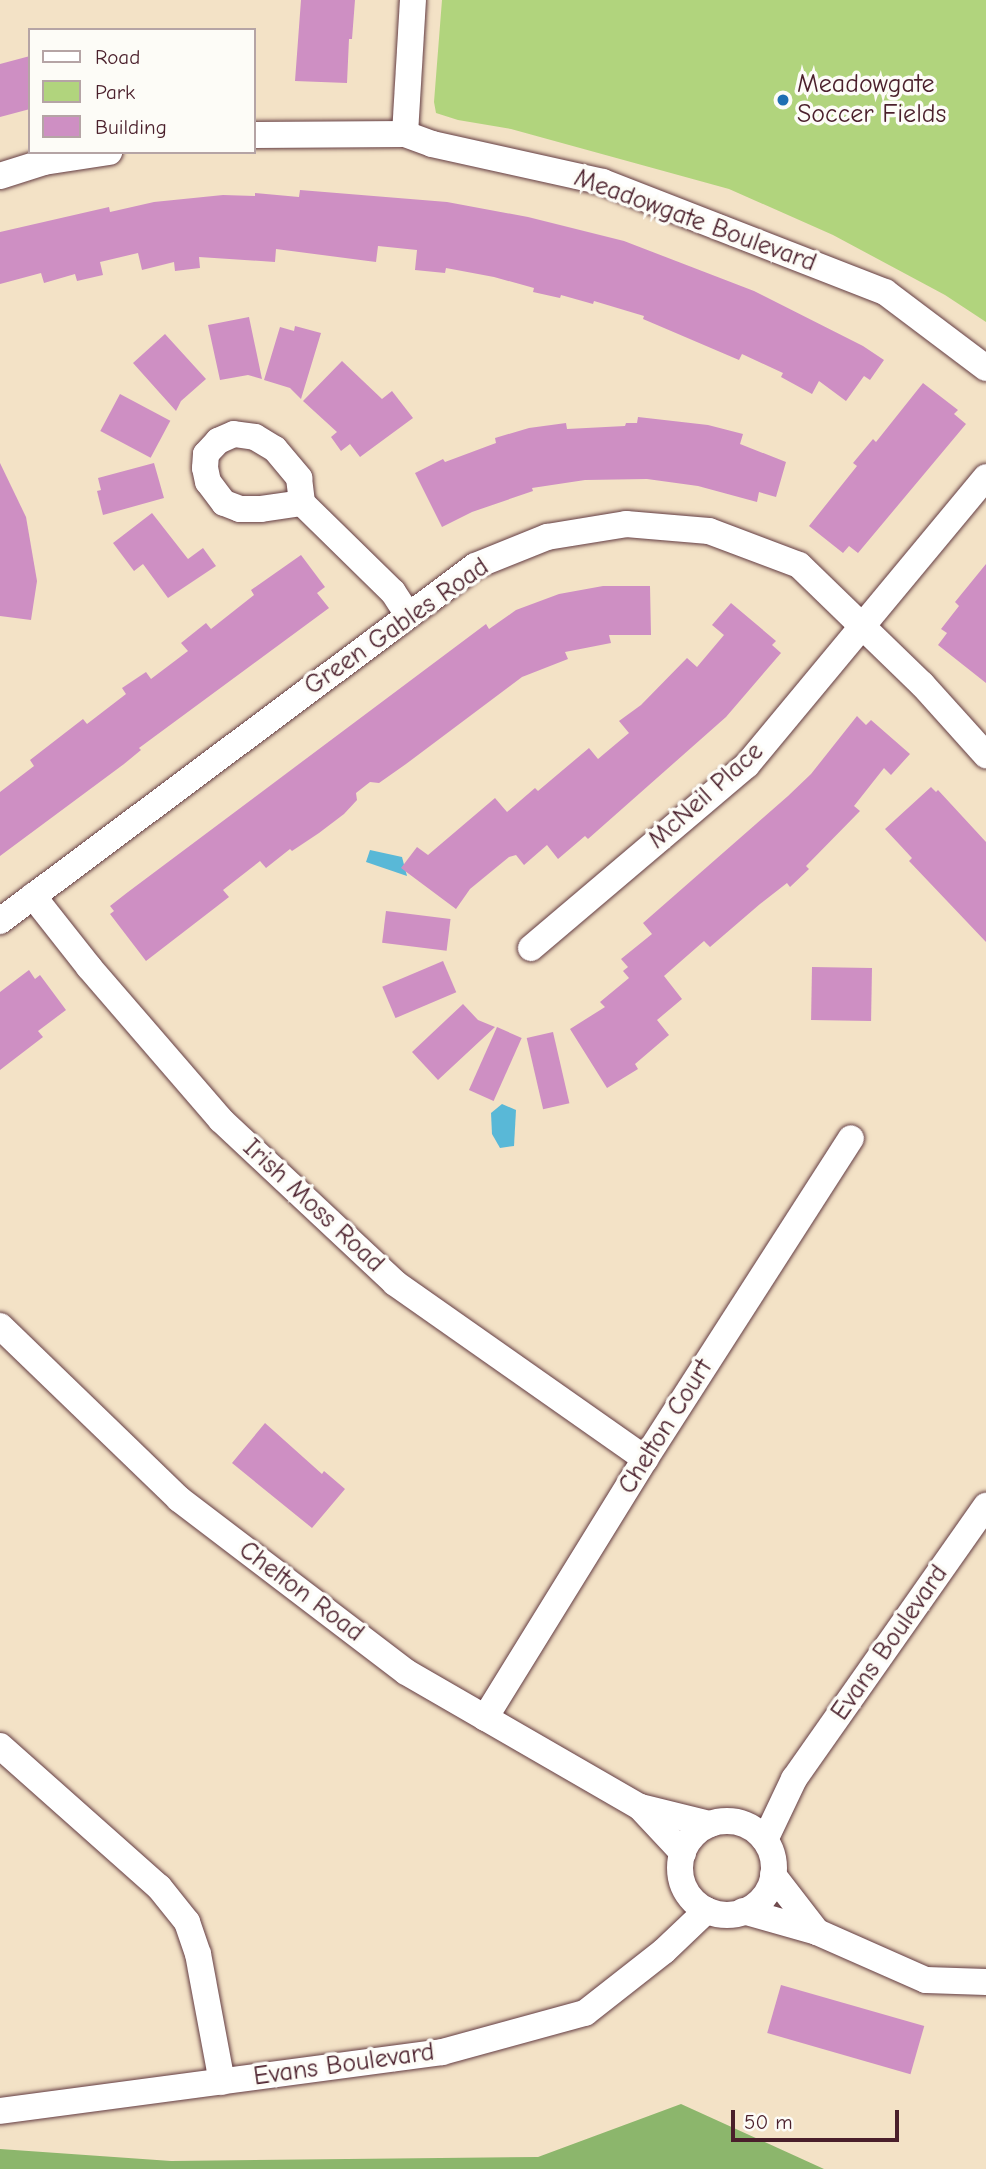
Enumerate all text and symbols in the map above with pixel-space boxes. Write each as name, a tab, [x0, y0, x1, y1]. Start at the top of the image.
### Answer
legend	[28, 28, 256, 154]
text: Road	[95, 45, 140, 69]
place label: Meadowgate Soccer Fields	[797, 69, 946, 130]
text: Park	[95, 80, 135, 104]
marker: Meadowgate Soccer Fields	[775, 92, 791, 108]
text: Building	[95, 115, 167, 139]
street label: Meadowgate Boulevard	[570, 163, 820, 279]
street label: Green Gables Road	[299, 552, 495, 702]
street label: McNeil Place	[642, 736, 770, 856]
street label: Irish Moss Road	[236, 1133, 390, 1279]
street label: Chelton Court	[612, 1354, 720, 1500]
street label: Chelton Road	[232, 1535, 370, 1649]
street label: Evans Boulevard	[825, 1559, 955, 1727]
street label: Evans Boulevard	[252, 2037, 436, 2093]
scale bar	[734, 2096, 902, 2140]
text: 50 m	[744, 2110, 793, 2134]

